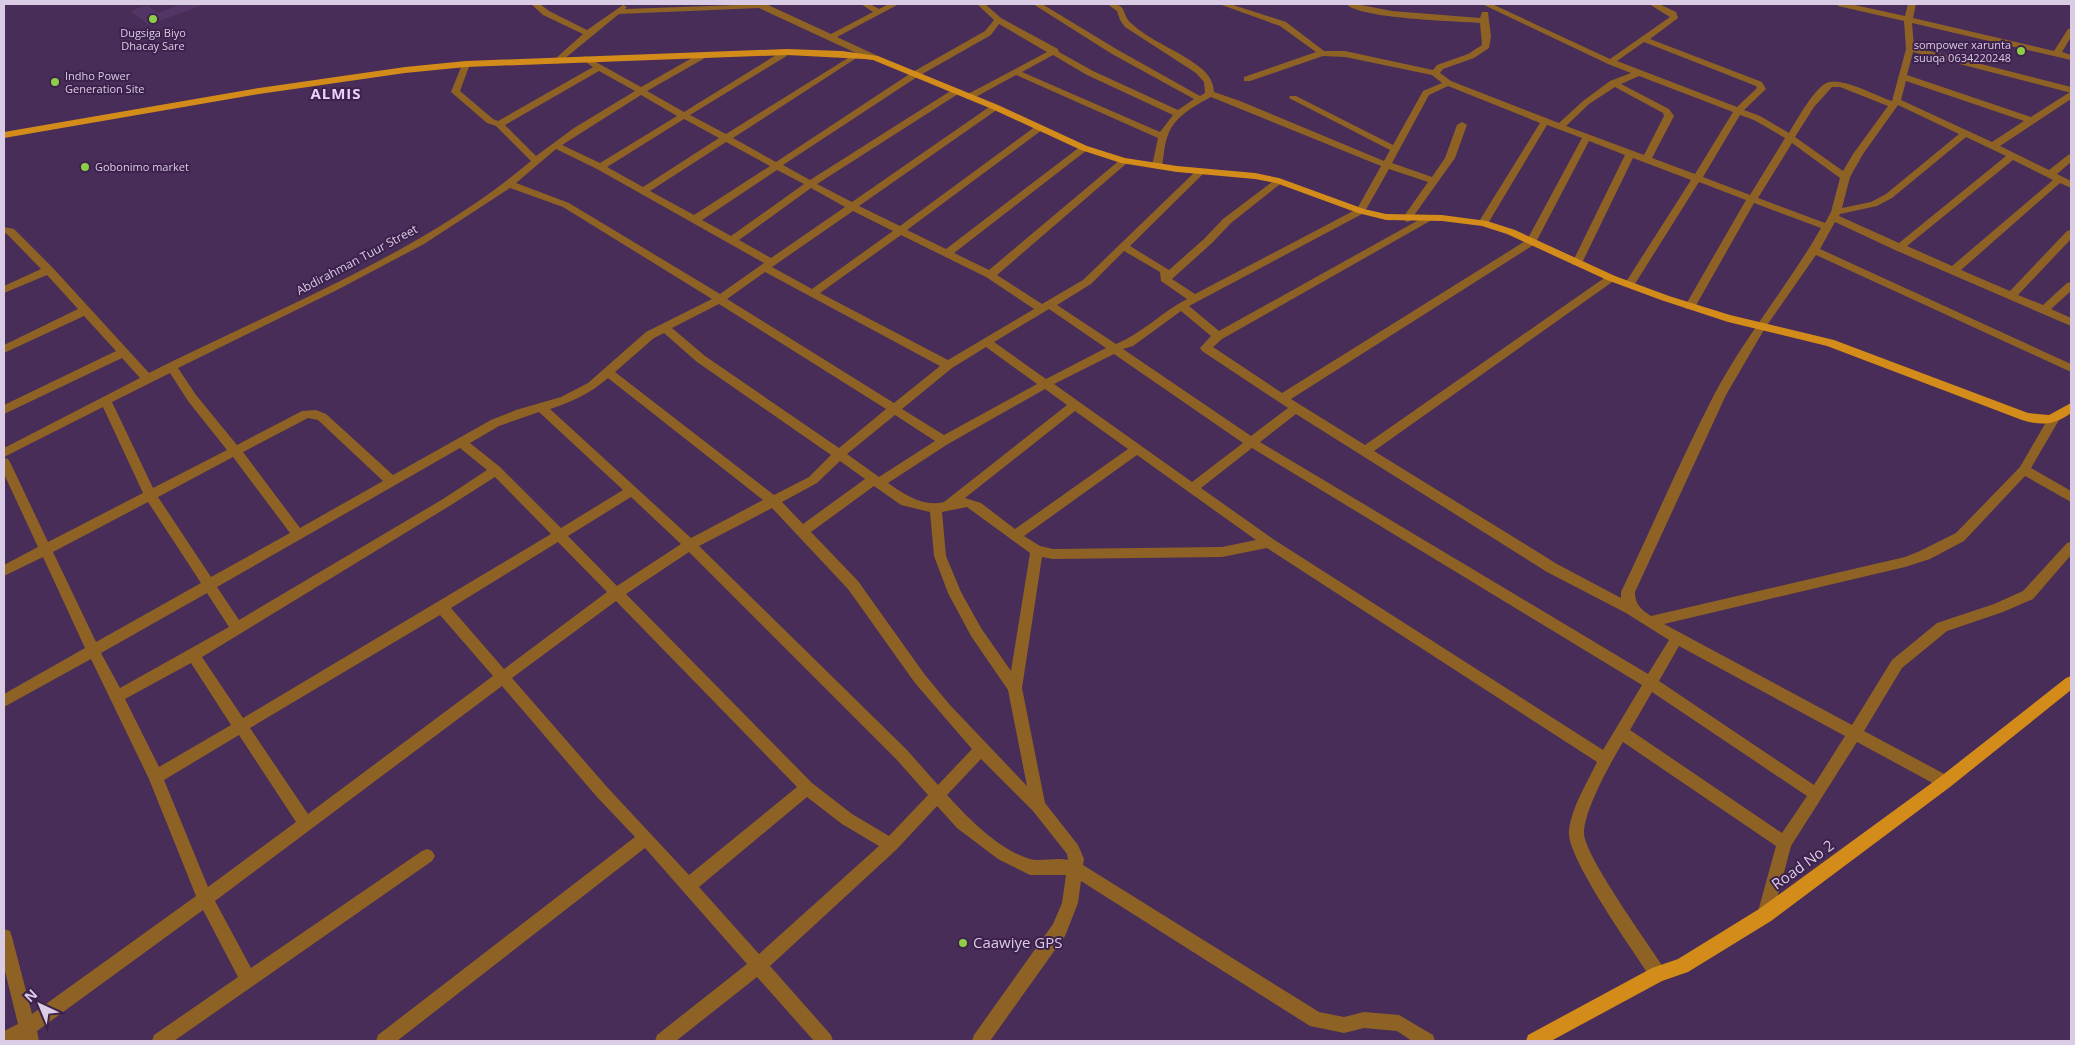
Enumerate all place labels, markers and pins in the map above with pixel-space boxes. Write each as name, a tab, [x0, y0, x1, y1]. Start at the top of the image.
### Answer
marker: Dugsiga Biyo Dhacay Sare	[147, 13, 159, 25]
place label: Dugsiga Biyo Dhacay Sare	[120, 25, 186, 53]
place label: sompower xarunta suuqa 0634220248	[1914, 37, 2011, 65]
marker: sompower xarunta suuqa 0634220248	[2015, 45, 2027, 57]
place label: Indho Power Generation Site	[65, 68, 145, 96]
marker: Indho Power Generation Site	[49, 76, 61, 88]
place label: Gobonimo market	[95, 159, 189, 174]
marker: Gobonimo market	[79, 161, 91, 173]
place label: Caawiye GPS	[973, 932, 1063, 952]
marker: Caawiye GPS	[957, 937, 969, 949]

